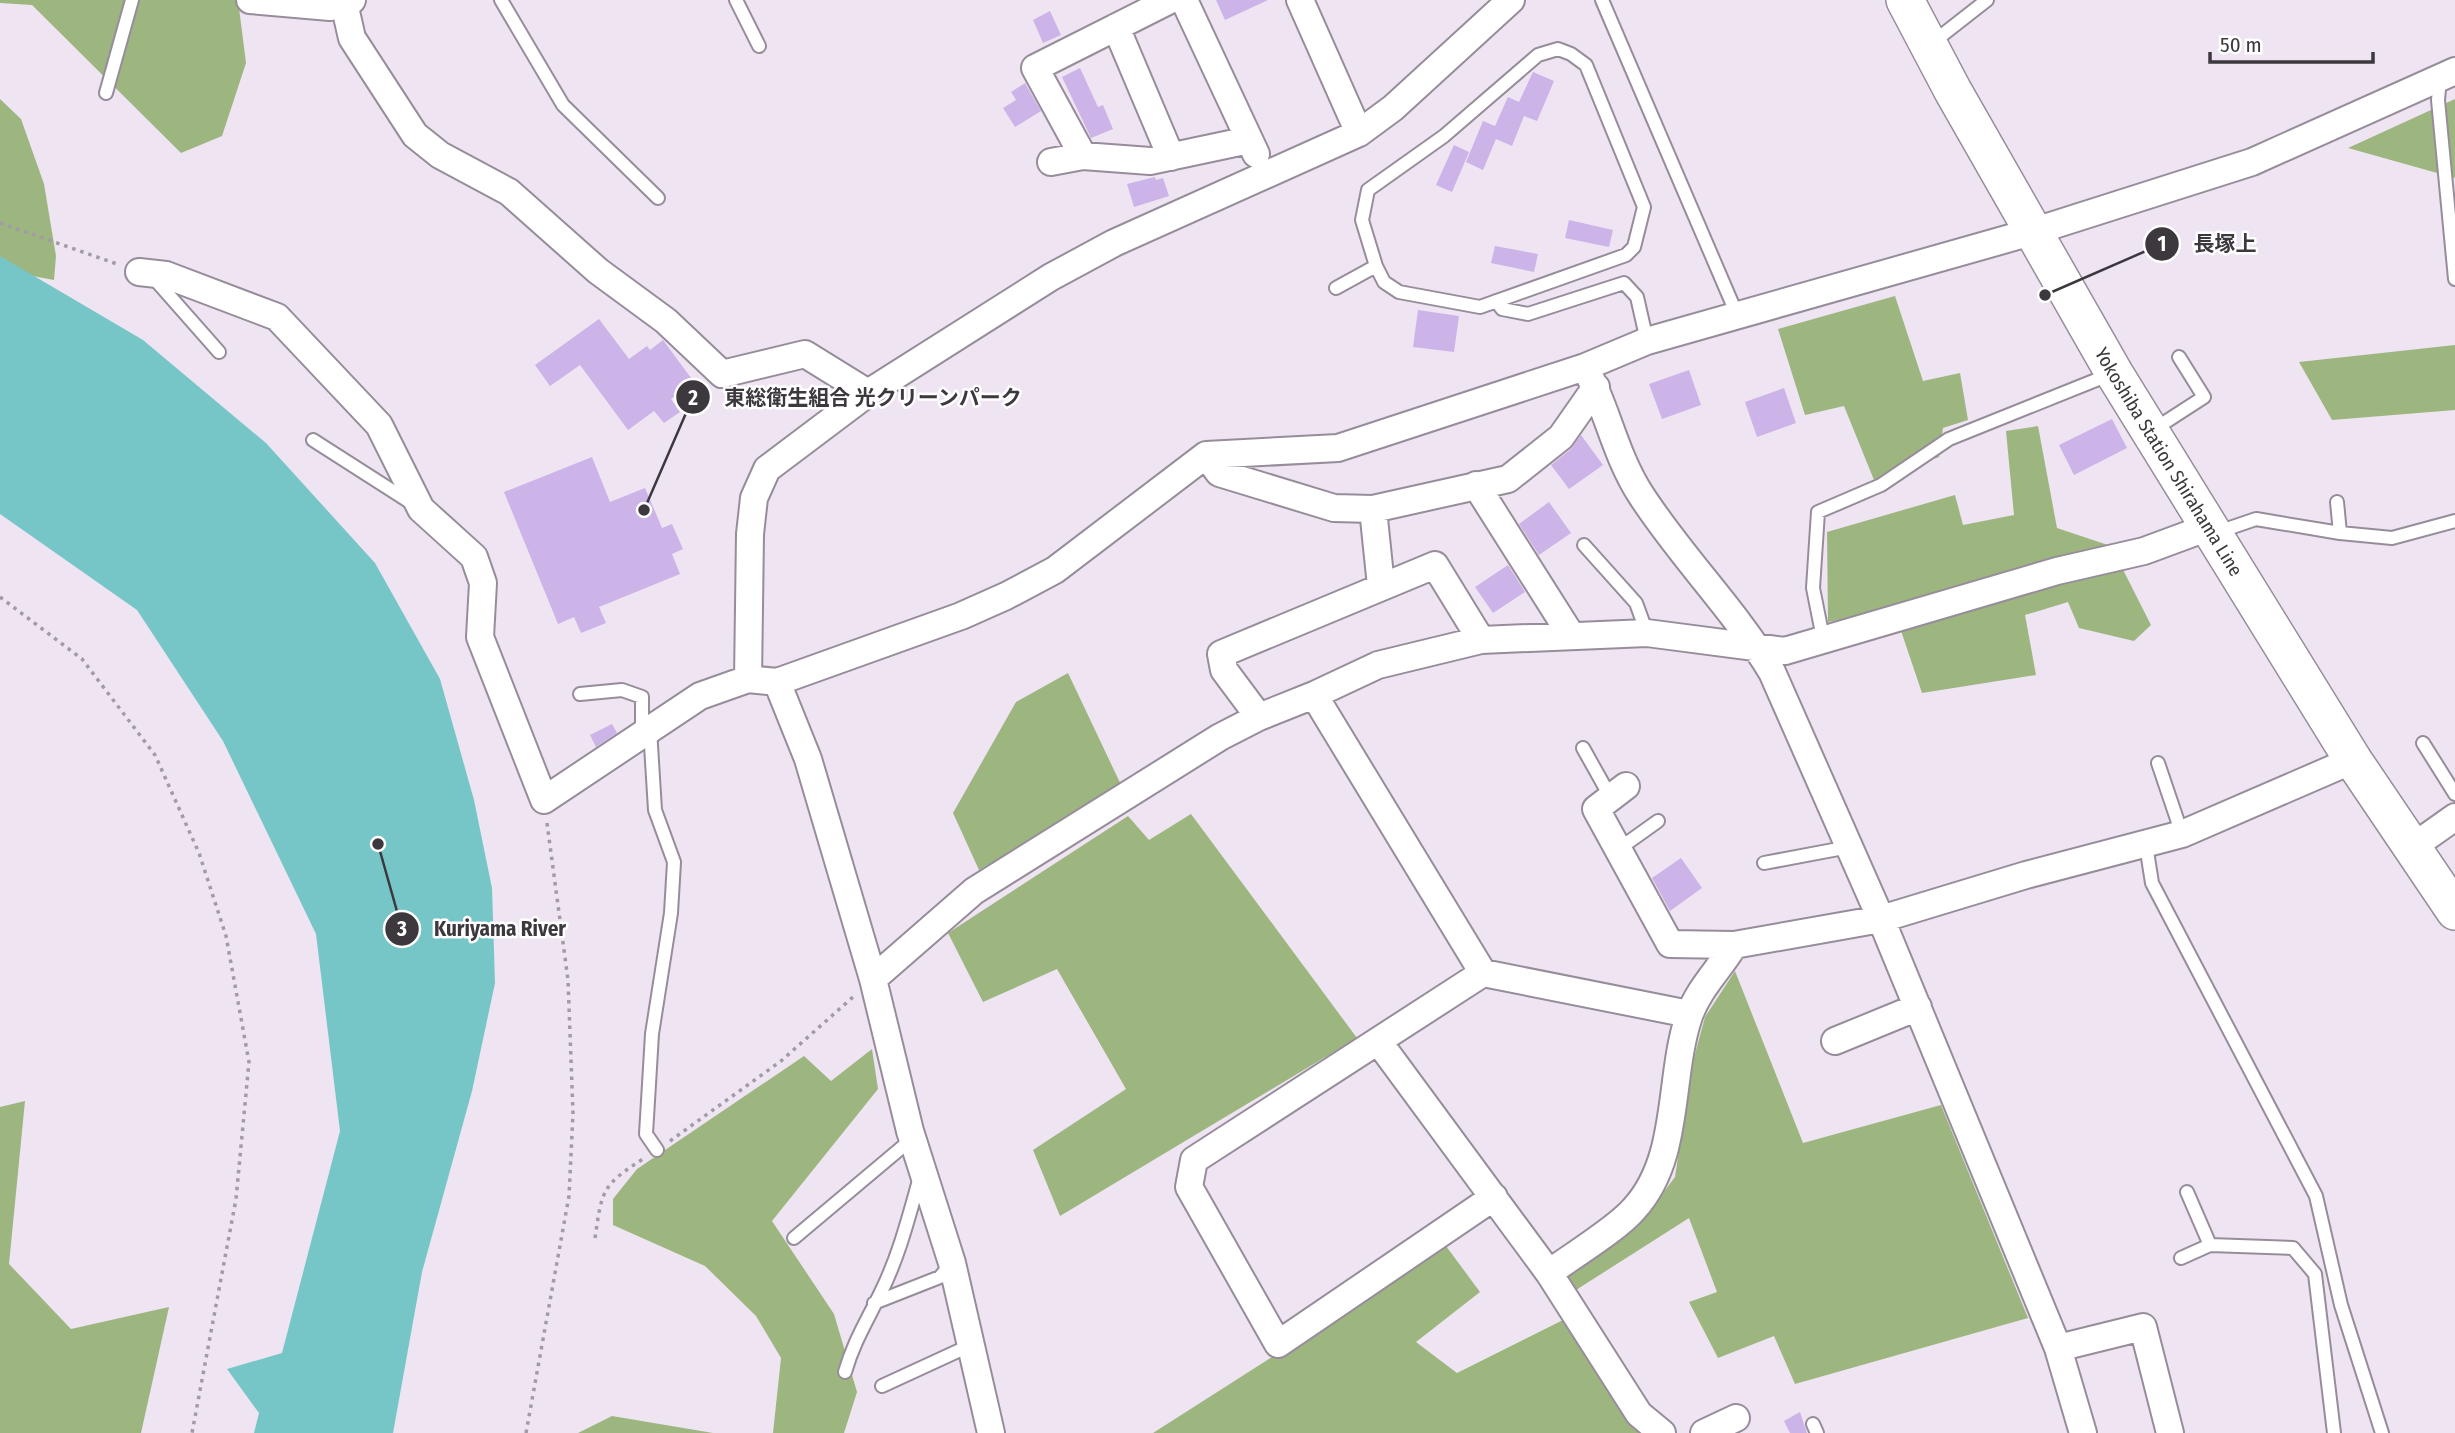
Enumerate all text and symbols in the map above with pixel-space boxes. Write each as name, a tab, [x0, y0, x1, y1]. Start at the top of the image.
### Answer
scale bar	[2210, 21, 2373, 65]
text: 50 m	[2220, 32, 2262, 58]
callout: 長塚上	[2145, 223, 2271, 265]
text: 1	[2158, 231, 2166, 257]
text: 長塚上	[2194, 231, 2257, 257]
street label: Yokoshiba Station Shirahama Line	[2090, 344, 2248, 580]
callout: 東総衛生組合 光クリーンパーク	[675, 376, 1036, 418]
text: 2	[687, 385, 698, 411]
text: 東総衛生組合 光クリーンパーク	[724, 385, 1022, 411]
callout: Kuriyama River	[385, 908, 580, 950]
text: 3	[396, 916, 407, 942]
text: Kuriyama River	[434, 916, 566, 942]

